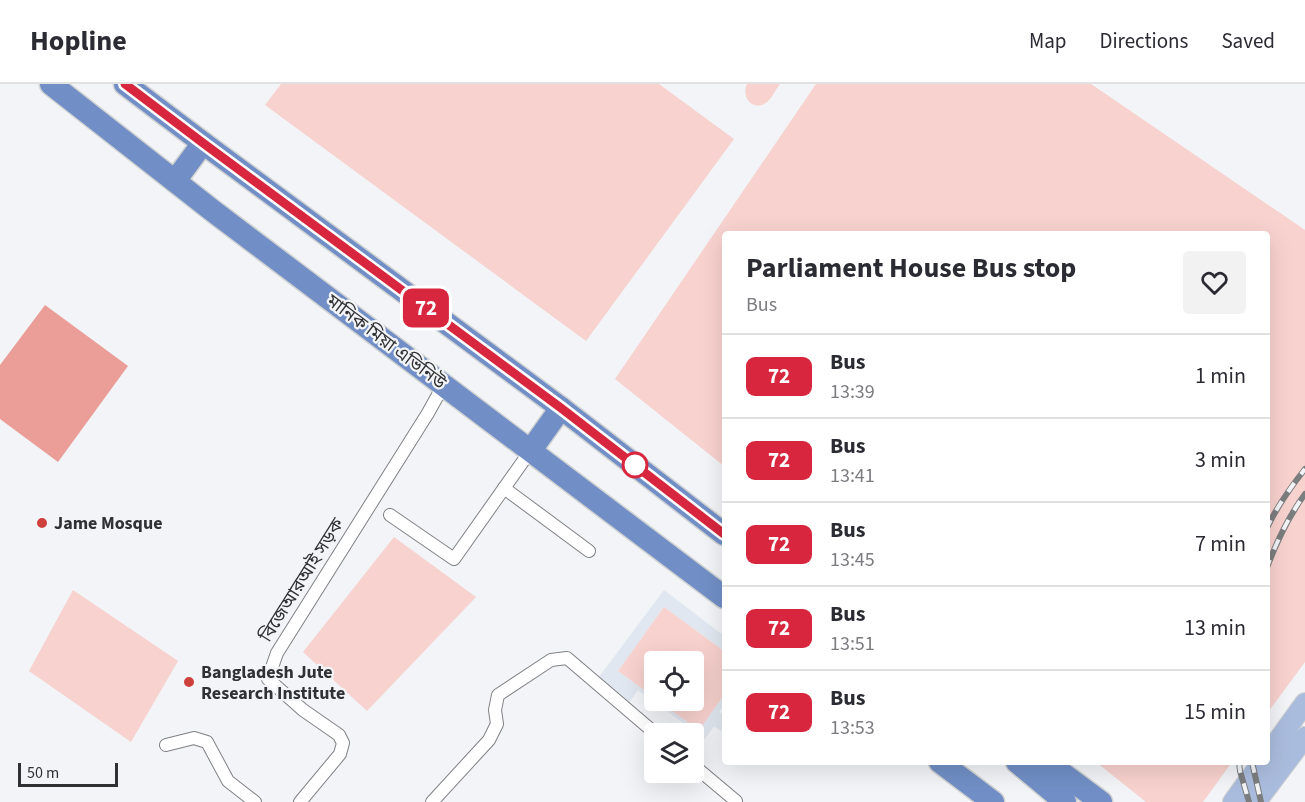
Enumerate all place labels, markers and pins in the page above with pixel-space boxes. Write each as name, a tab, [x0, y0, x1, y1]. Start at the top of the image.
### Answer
unlabelled marker	[622, 452, 648, 478]
place label: Jame Mosque	[54, 511, 162, 536]
marker: Jame Mosque	[35, 516, 49, 530]
place label: Bangladesh Jute Research Institute	[201, 660, 345, 706]
marker: Bangladesh Jute Research Institute	[182, 675, 196, 689]

